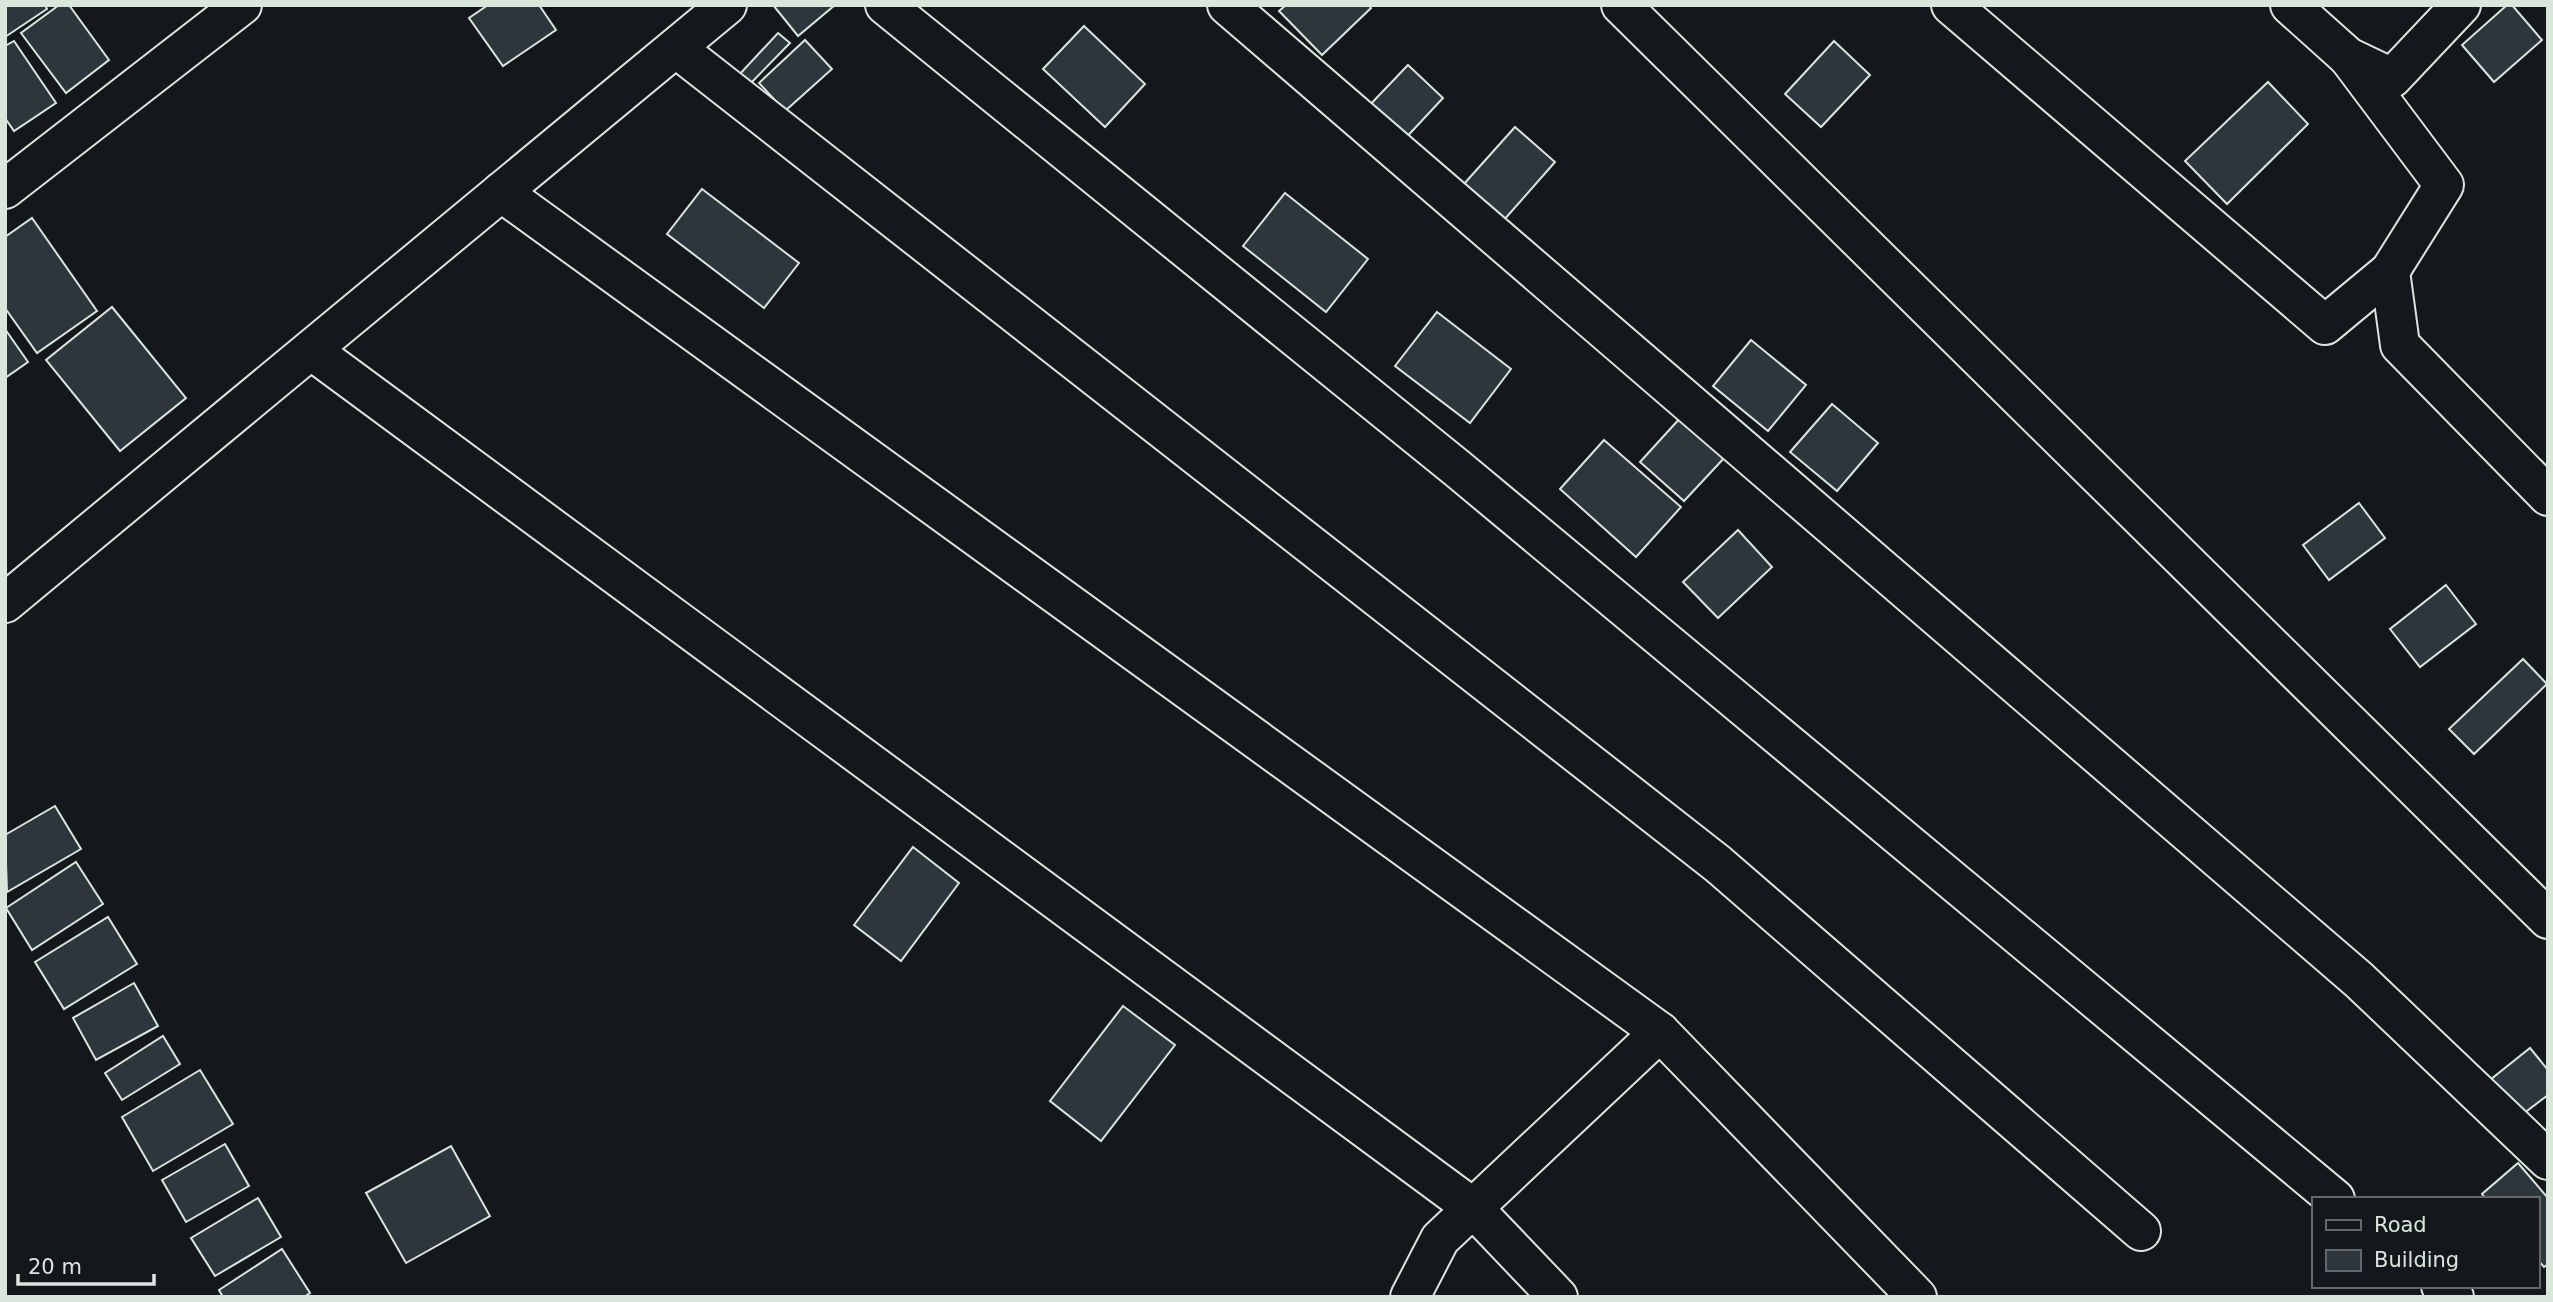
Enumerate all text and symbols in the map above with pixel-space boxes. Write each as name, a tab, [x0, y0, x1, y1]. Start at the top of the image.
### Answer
legend	[2312, 1197, 2539, 1288]
text: Road	[2374, 1213, 2427, 1237]
scale bar	[18, 1242, 154, 1286]
text: Building	[2374, 1248, 2459, 1272]
text: 20 m	[28, 1255, 82, 1279]

